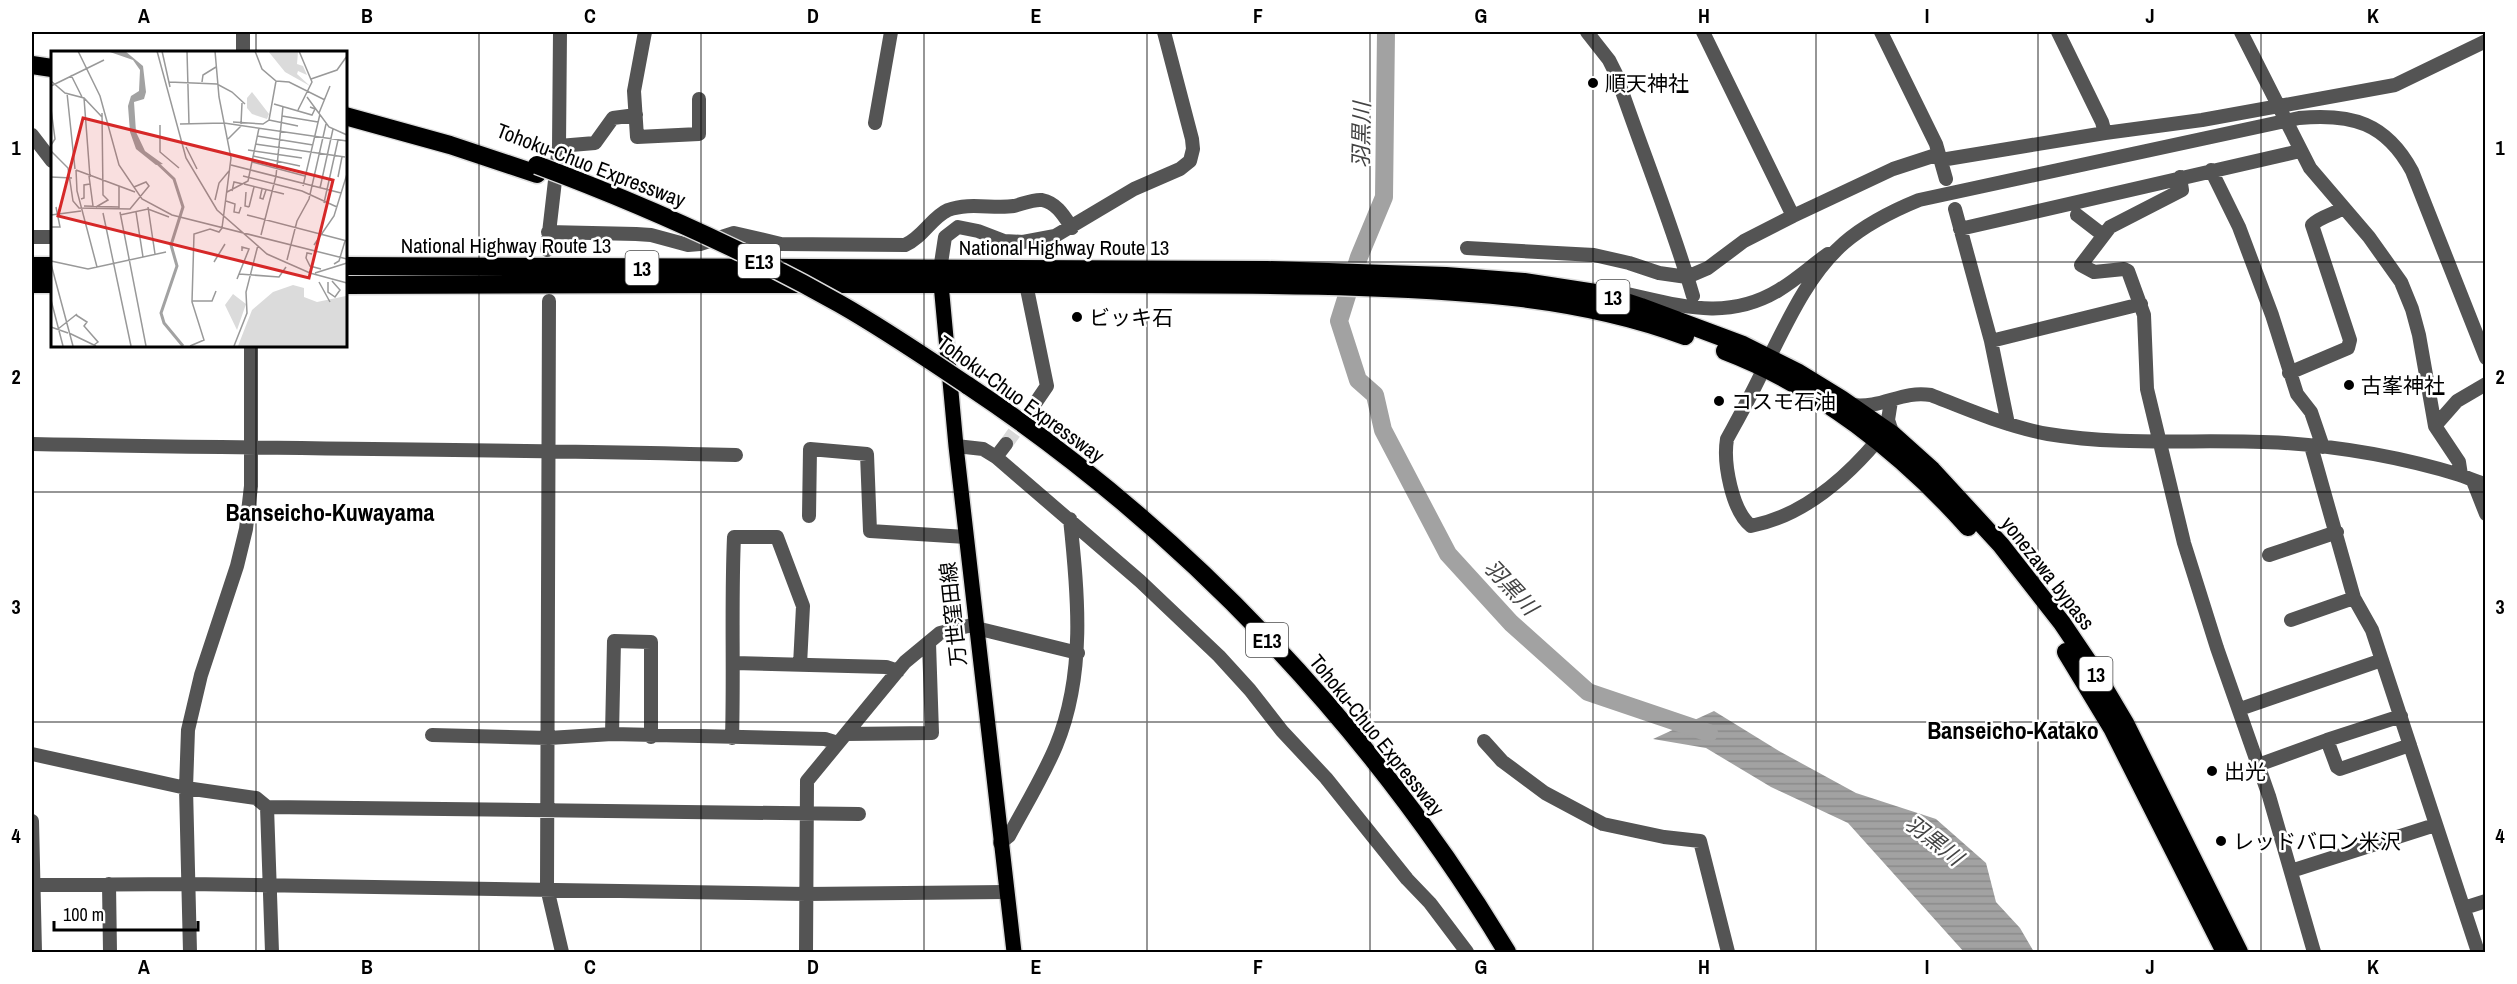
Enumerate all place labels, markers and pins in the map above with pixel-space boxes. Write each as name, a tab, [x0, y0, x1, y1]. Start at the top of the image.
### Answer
place label: 順天神社	[1605, 69, 1689, 98]
marker: 順天神社	[1586, 76, 1600, 90]
place label: ビッキ石	[1089, 303, 1173, 332]
marker: ビッキ石	[1070, 310, 1084, 324]
place label: 古峯神社	[2361, 371, 2445, 400]
marker: 古峯神社	[2342, 378, 2356, 392]
place label: コスモ石油	[1731, 387, 1836, 416]
marker: コスモ石油	[1712, 394, 1726, 408]
place label: 出光	[2224, 757, 2266, 786]
marker: 出光	[2205, 764, 2219, 778]
place label: レッドバロン米沢	[2233, 827, 2401, 856]
marker: レッドバロン米沢	[2214, 834, 2228, 848]

